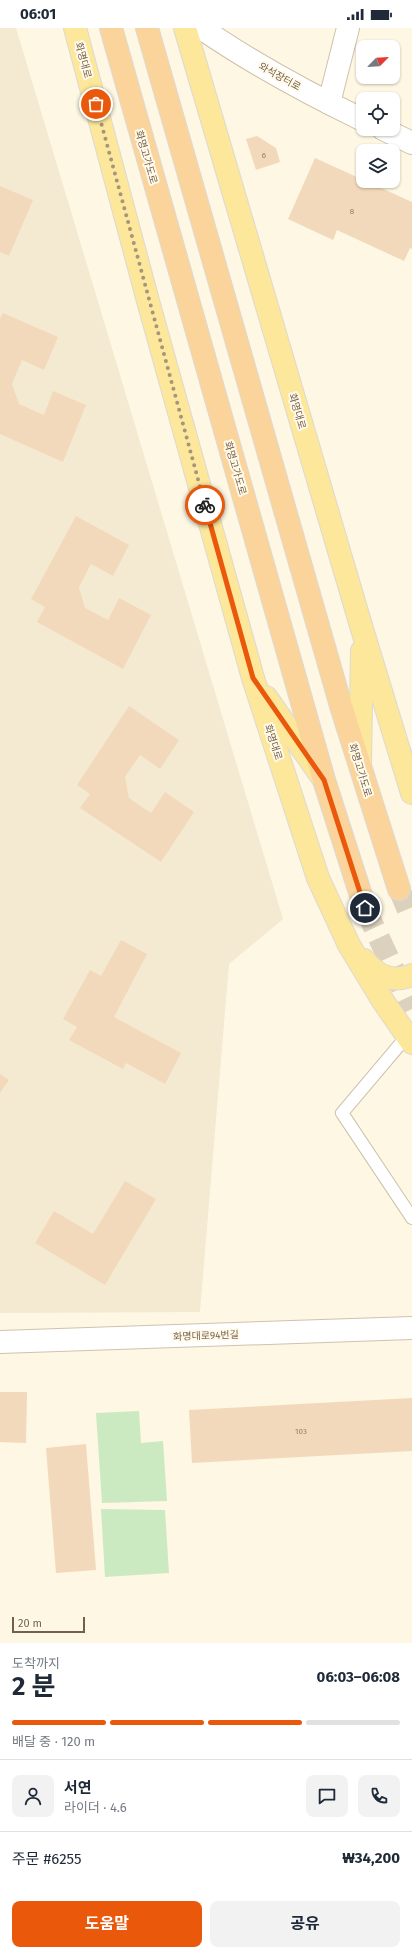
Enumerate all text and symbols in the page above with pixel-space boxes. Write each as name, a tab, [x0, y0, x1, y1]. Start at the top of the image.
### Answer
text: 06:01	[20, 5, 56, 23]
north arrow	[356, 40, 400, 84]
map controls	[356, 40, 400, 188]
street label: 화명대로	[72, 41, 94, 80]
street label: 와석장터로	[256, 60, 303, 93]
pin	[79, 87, 113, 121]
button: locate	[356, 92, 400, 136]
icon: bag	[85, 93, 107, 115]
street label: 화명고가도로	[133, 129, 159, 185]
button: layers	[356, 144, 400, 188]
house number: 6	[262, 151, 266, 160]
house number: 8	[350, 207, 355, 216]
street label: 화명대로	[286, 392, 308, 431]
street label: 화명고가도로	[222, 440, 248, 496]
courier	[185, 485, 225, 525]
icon: bike	[194, 494, 216, 516]
street label: 화명대로	[262, 723, 284, 762]
street label: 화명고가도로	[346, 742, 374, 798]
pin	[348, 891, 382, 925]
icon: home	[354, 897, 376, 919]
street label: 화명대로94번길	[173, 1329, 239, 1343]
house number: 103	[295, 1427, 307, 1436]
scale bar	[12, 1615, 85, 1634]
text: 20 m	[18, 1617, 42, 1630]
text: 도착까지	[12, 1656, 60, 1671]
text: 06:03–06:08	[317, 1668, 400, 1686]
text: 2 분	[12, 1671, 56, 1702]
text: 배달 중 · 120 m	[12, 1734, 95, 1749]
button: person	[12, 1775, 54, 1817]
button: chat	[306, 1775, 348, 1817]
button: phone	[358, 1775, 400, 1817]
text: 서연	[64, 1779, 92, 1797]
text: 라이더 · 4.6	[64, 1800, 127, 1815]
text: ₩34,200	[342, 1849, 400, 1867]
text: 주문 #6255	[12, 1850, 82, 1868]
button: 도움말	[12, 1901, 202, 1947]
button: 공유	[210, 1901, 400, 1947]

